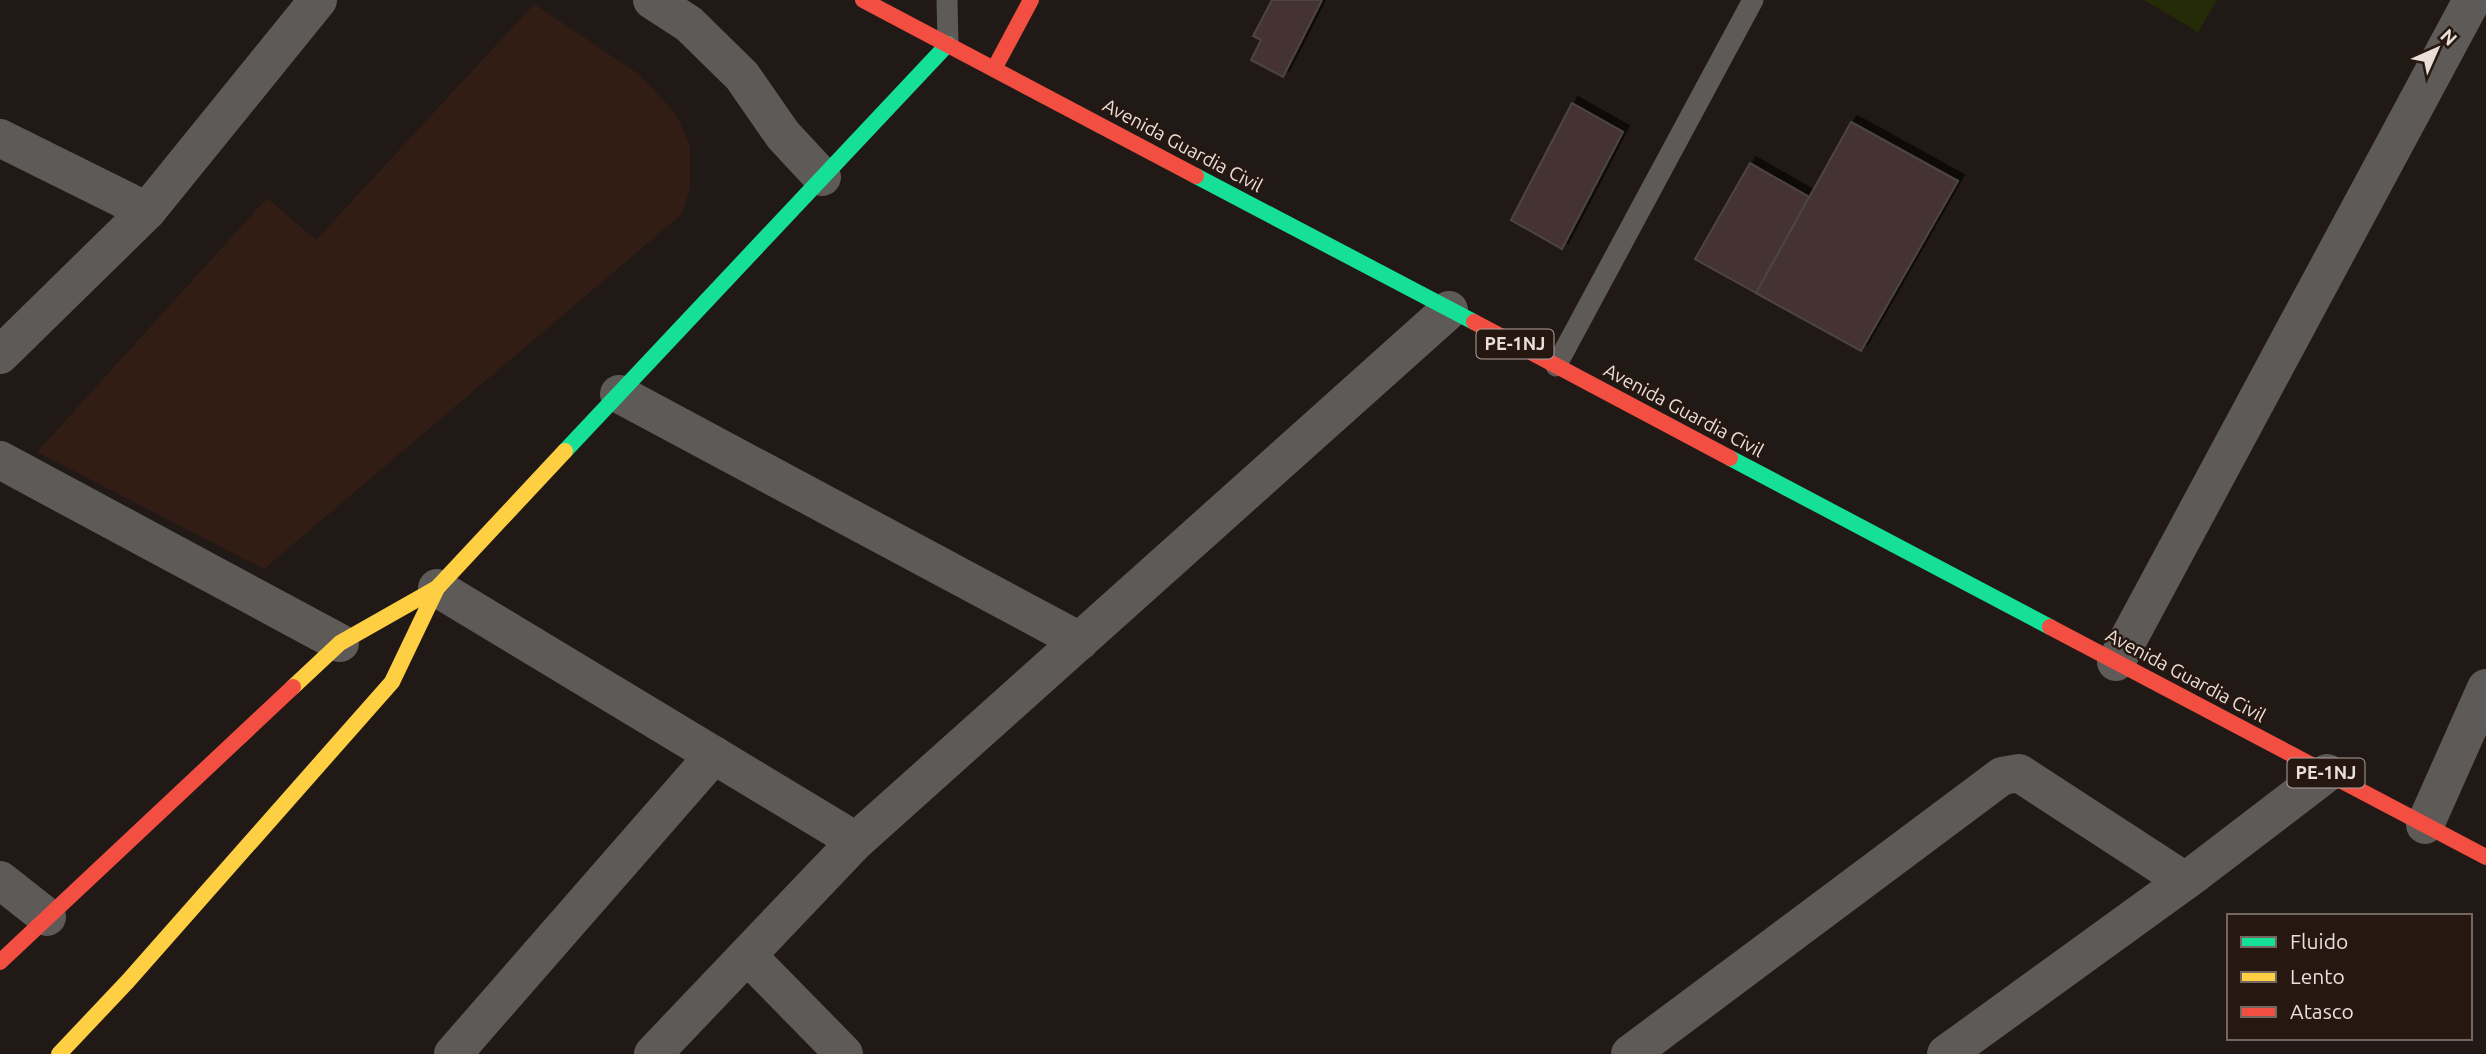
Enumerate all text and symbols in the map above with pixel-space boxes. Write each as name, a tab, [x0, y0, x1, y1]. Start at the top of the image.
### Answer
north arrow	[2402, 14, 2472, 84]
text: N	[2436, 24, 2462, 50]
street label: Avenida Guardia Civil	[1099, 94, 1267, 196]
road number: PE-1NJ	[1476, 330, 1554, 358]
street label: Avenida Guardia Civil	[1600, 359, 1768, 461]
street label: Avenida Guardia Civil	[2102, 624, 2270, 726]
road number: PE-1NJ	[2288, 758, 2364, 788]
legend	[2227, 914, 2472, 1040]
text: Fluido	[2290, 929, 2348, 953]
text: Lento	[2290, 964, 2345, 988]
text: Atasco	[2290, 999, 2354, 1023]

